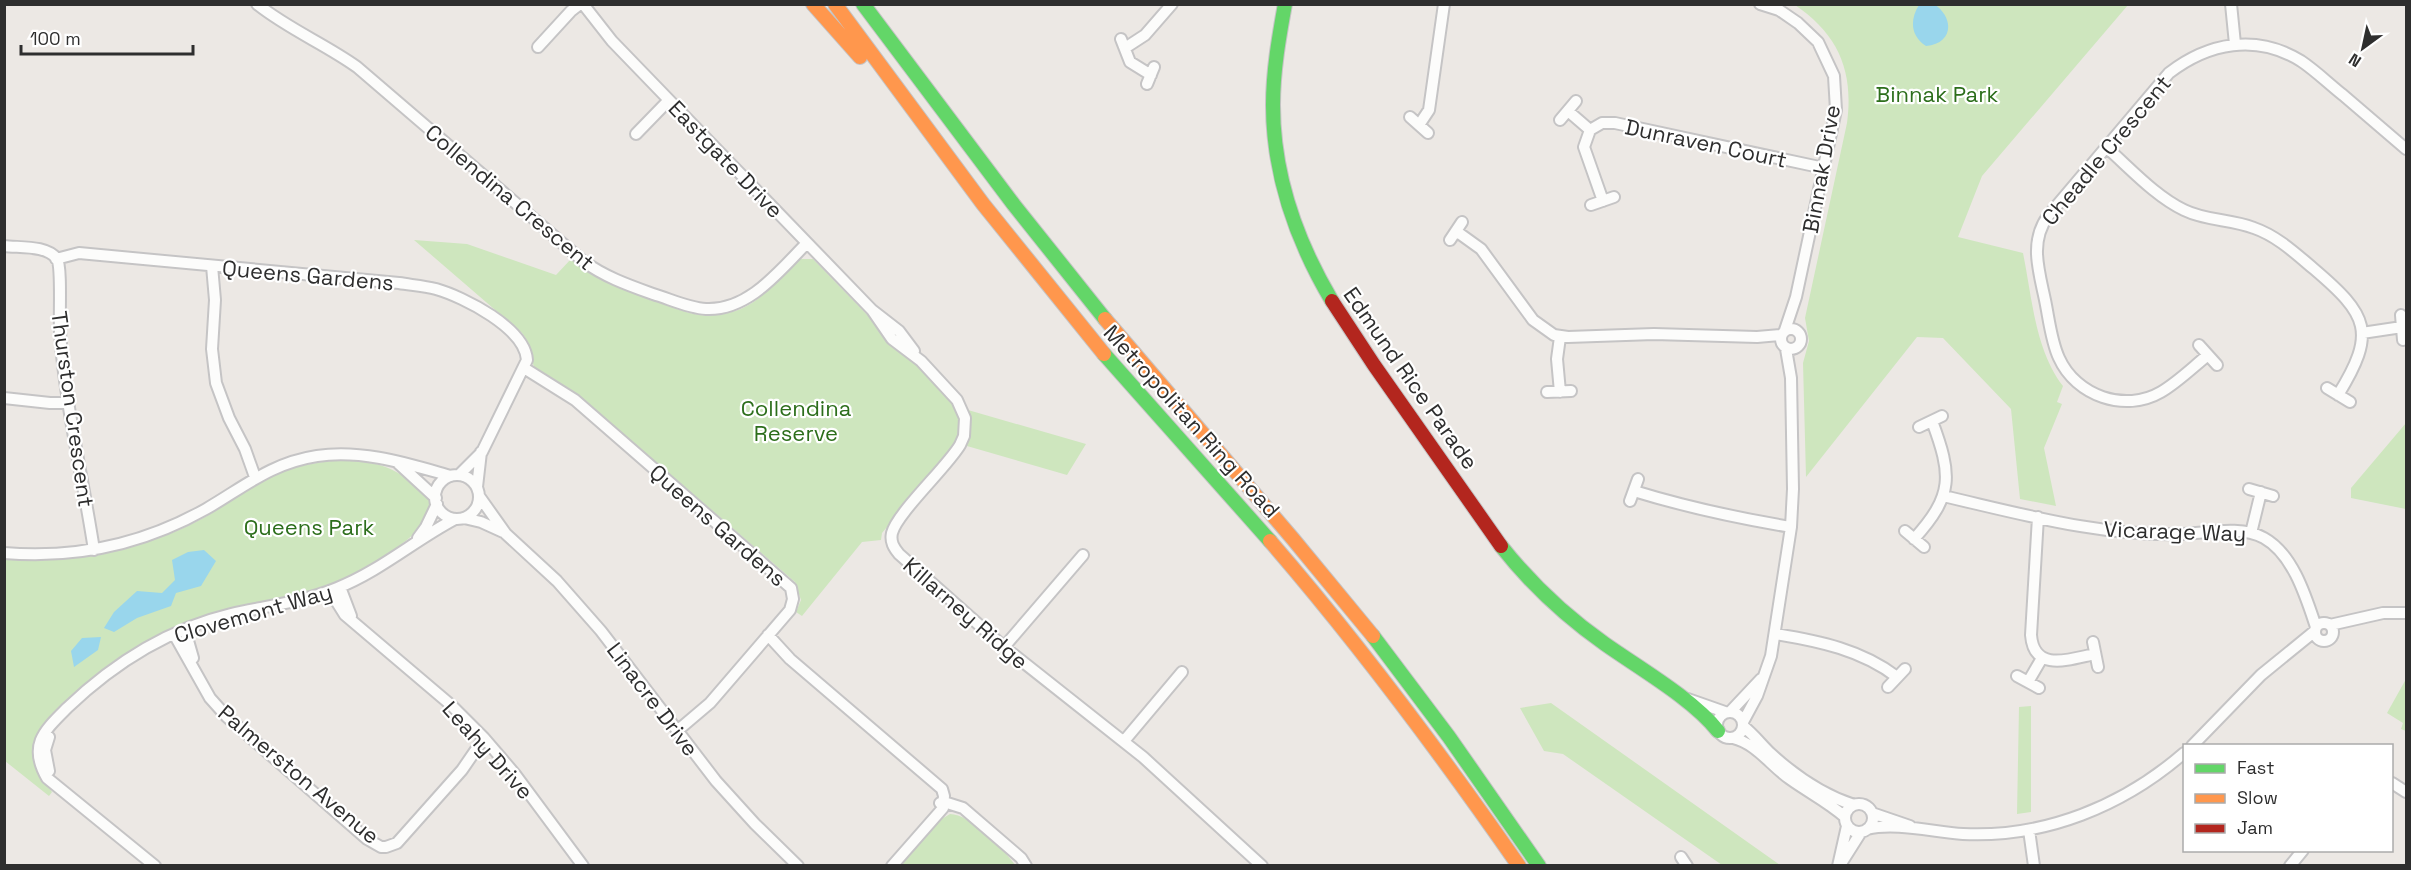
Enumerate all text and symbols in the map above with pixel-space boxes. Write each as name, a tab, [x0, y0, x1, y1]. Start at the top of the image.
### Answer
scale bar	[21, 18, 194, 56]
north arrow	[2333, 18, 2393, 78]
text: 100 m	[30, 27, 81, 50]
text: N	[2345, 48, 2365, 72]
street label: Cheadle Crescent	[2035, 69, 2177, 231]
park label: Binnak Park	[1876, 80, 1999, 108]
street label: Eastgate Drive	[663, 94, 789, 224]
street label: Binnak Drive	[1796, 103, 1846, 235]
street label: Dunraven Court	[1623, 112, 1789, 174]
street label: Collendina Crescent	[420, 118, 600, 276]
street label: Queens Gardens	[221, 254, 395, 296]
street label: Edmund Rice Parade	[1338, 281, 1484, 475]
street label: Thurston Crescent	[45, 309, 101, 509]
street label: Metropolitan Ring Road	[1098, 319, 1286, 523]
park label: Collendina Reserve	[741, 394, 852, 447]
street label: Queens Gardens	[644, 458, 792, 592]
park label: Queens Park	[244, 513, 375, 541]
street label: Vicarage Way	[2103, 515, 2247, 547]
street label: Killarney Ridge	[898, 551, 1034, 675]
street label: Clovemont Way	[171, 577, 335, 649]
street label: Linacre Drive	[601, 636, 705, 762]
street label: Leahy Drive	[437, 695, 539, 805]
street label: Palmerston Avenue	[213, 698, 385, 850]
legend	[2183, 744, 2393, 852]
text: Fast	[2237, 756, 2274, 779]
text: Slow	[2237, 786, 2278, 809]
text: Jam	[2237, 816, 2273, 839]

